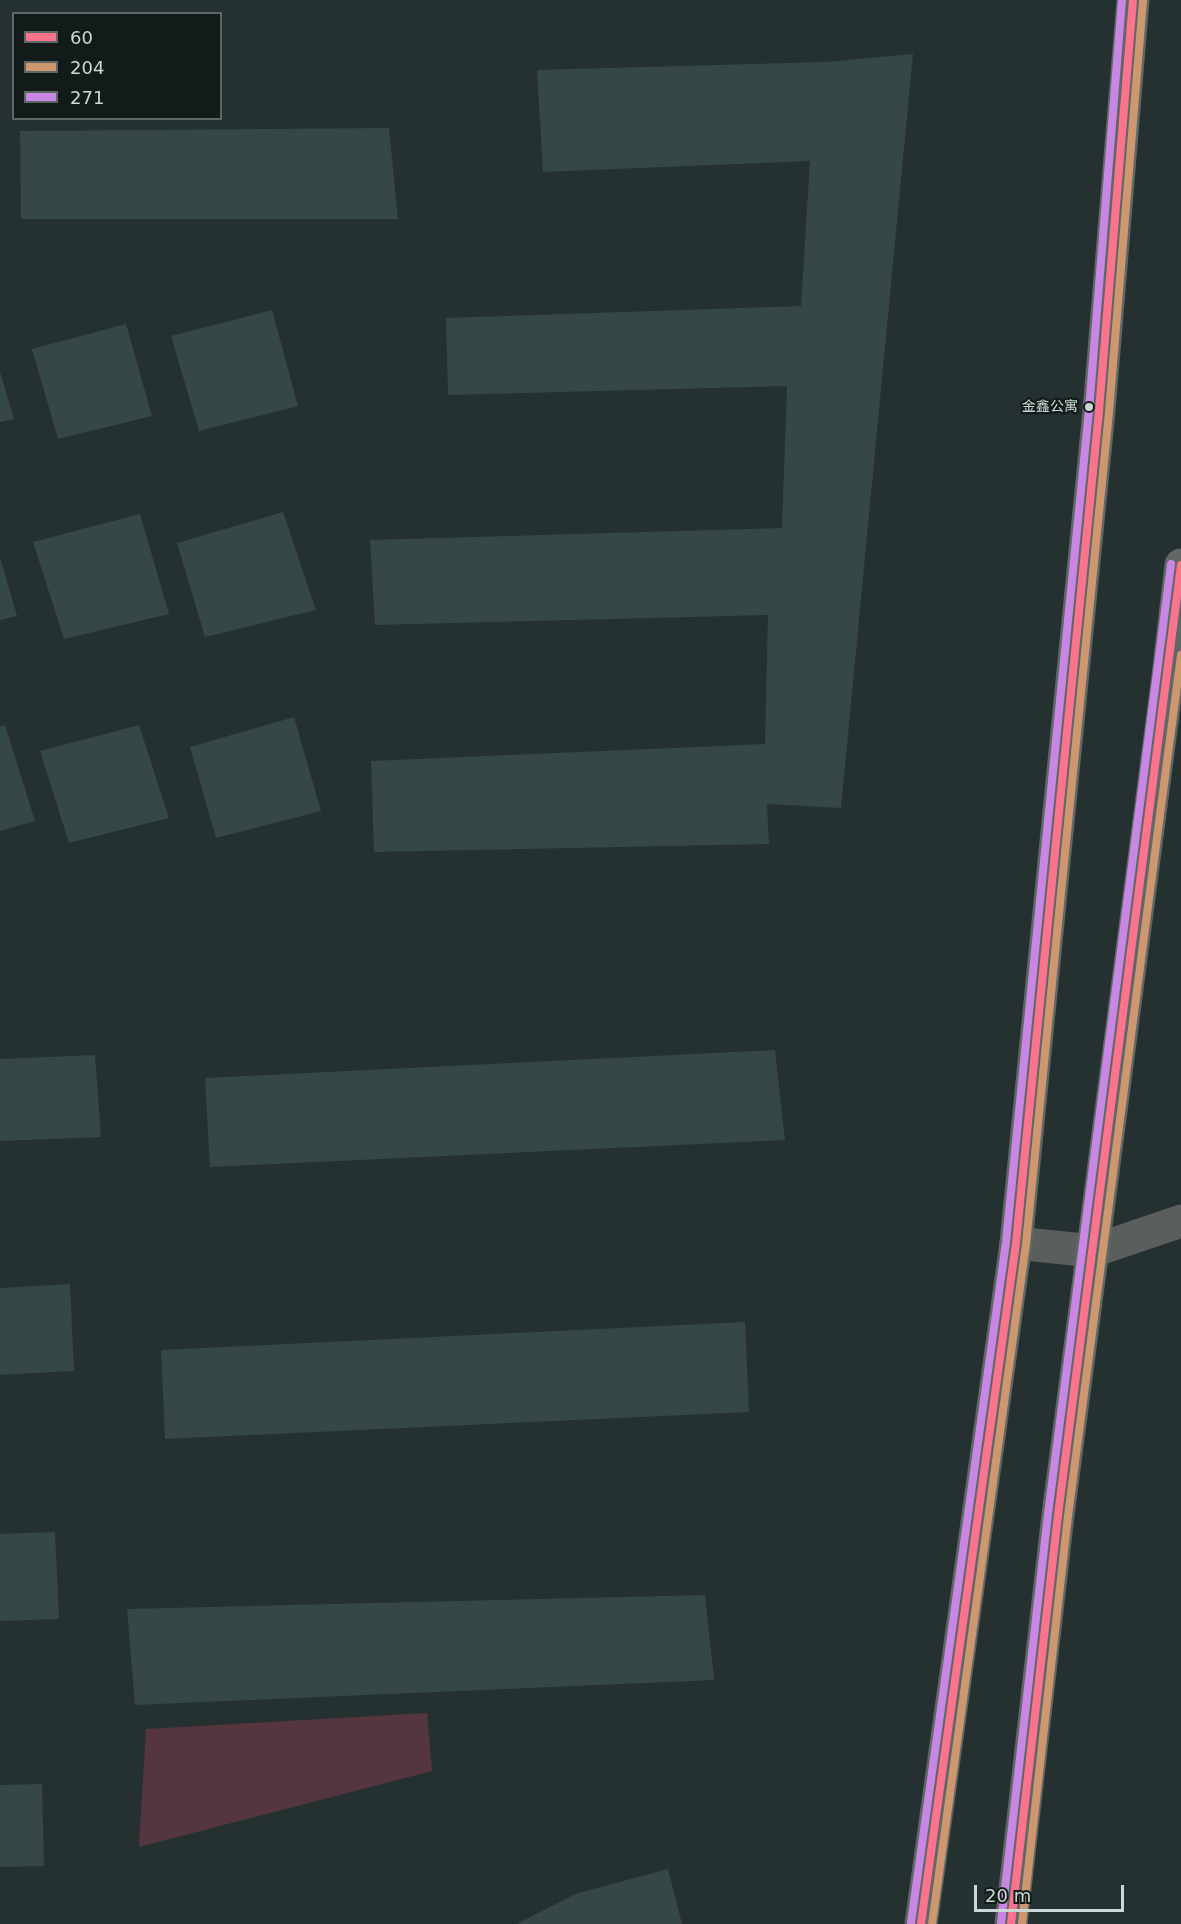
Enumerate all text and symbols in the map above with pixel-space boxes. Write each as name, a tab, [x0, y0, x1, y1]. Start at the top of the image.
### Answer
legend	[12, 12, 222, 120]
text: 60	[70, 27, 93, 48]
text: 204	[70, 57, 104, 78]
text: 271	[70, 87, 104, 108]
place label: 金鑫公寓	[1022, 399, 1078, 415]
marker: 金鑫公寓	[1083, 401, 1095, 413]
scale bar	[977, 1873, 1127, 1911]
text: 20 m	[985, 1885, 1031, 1906]

